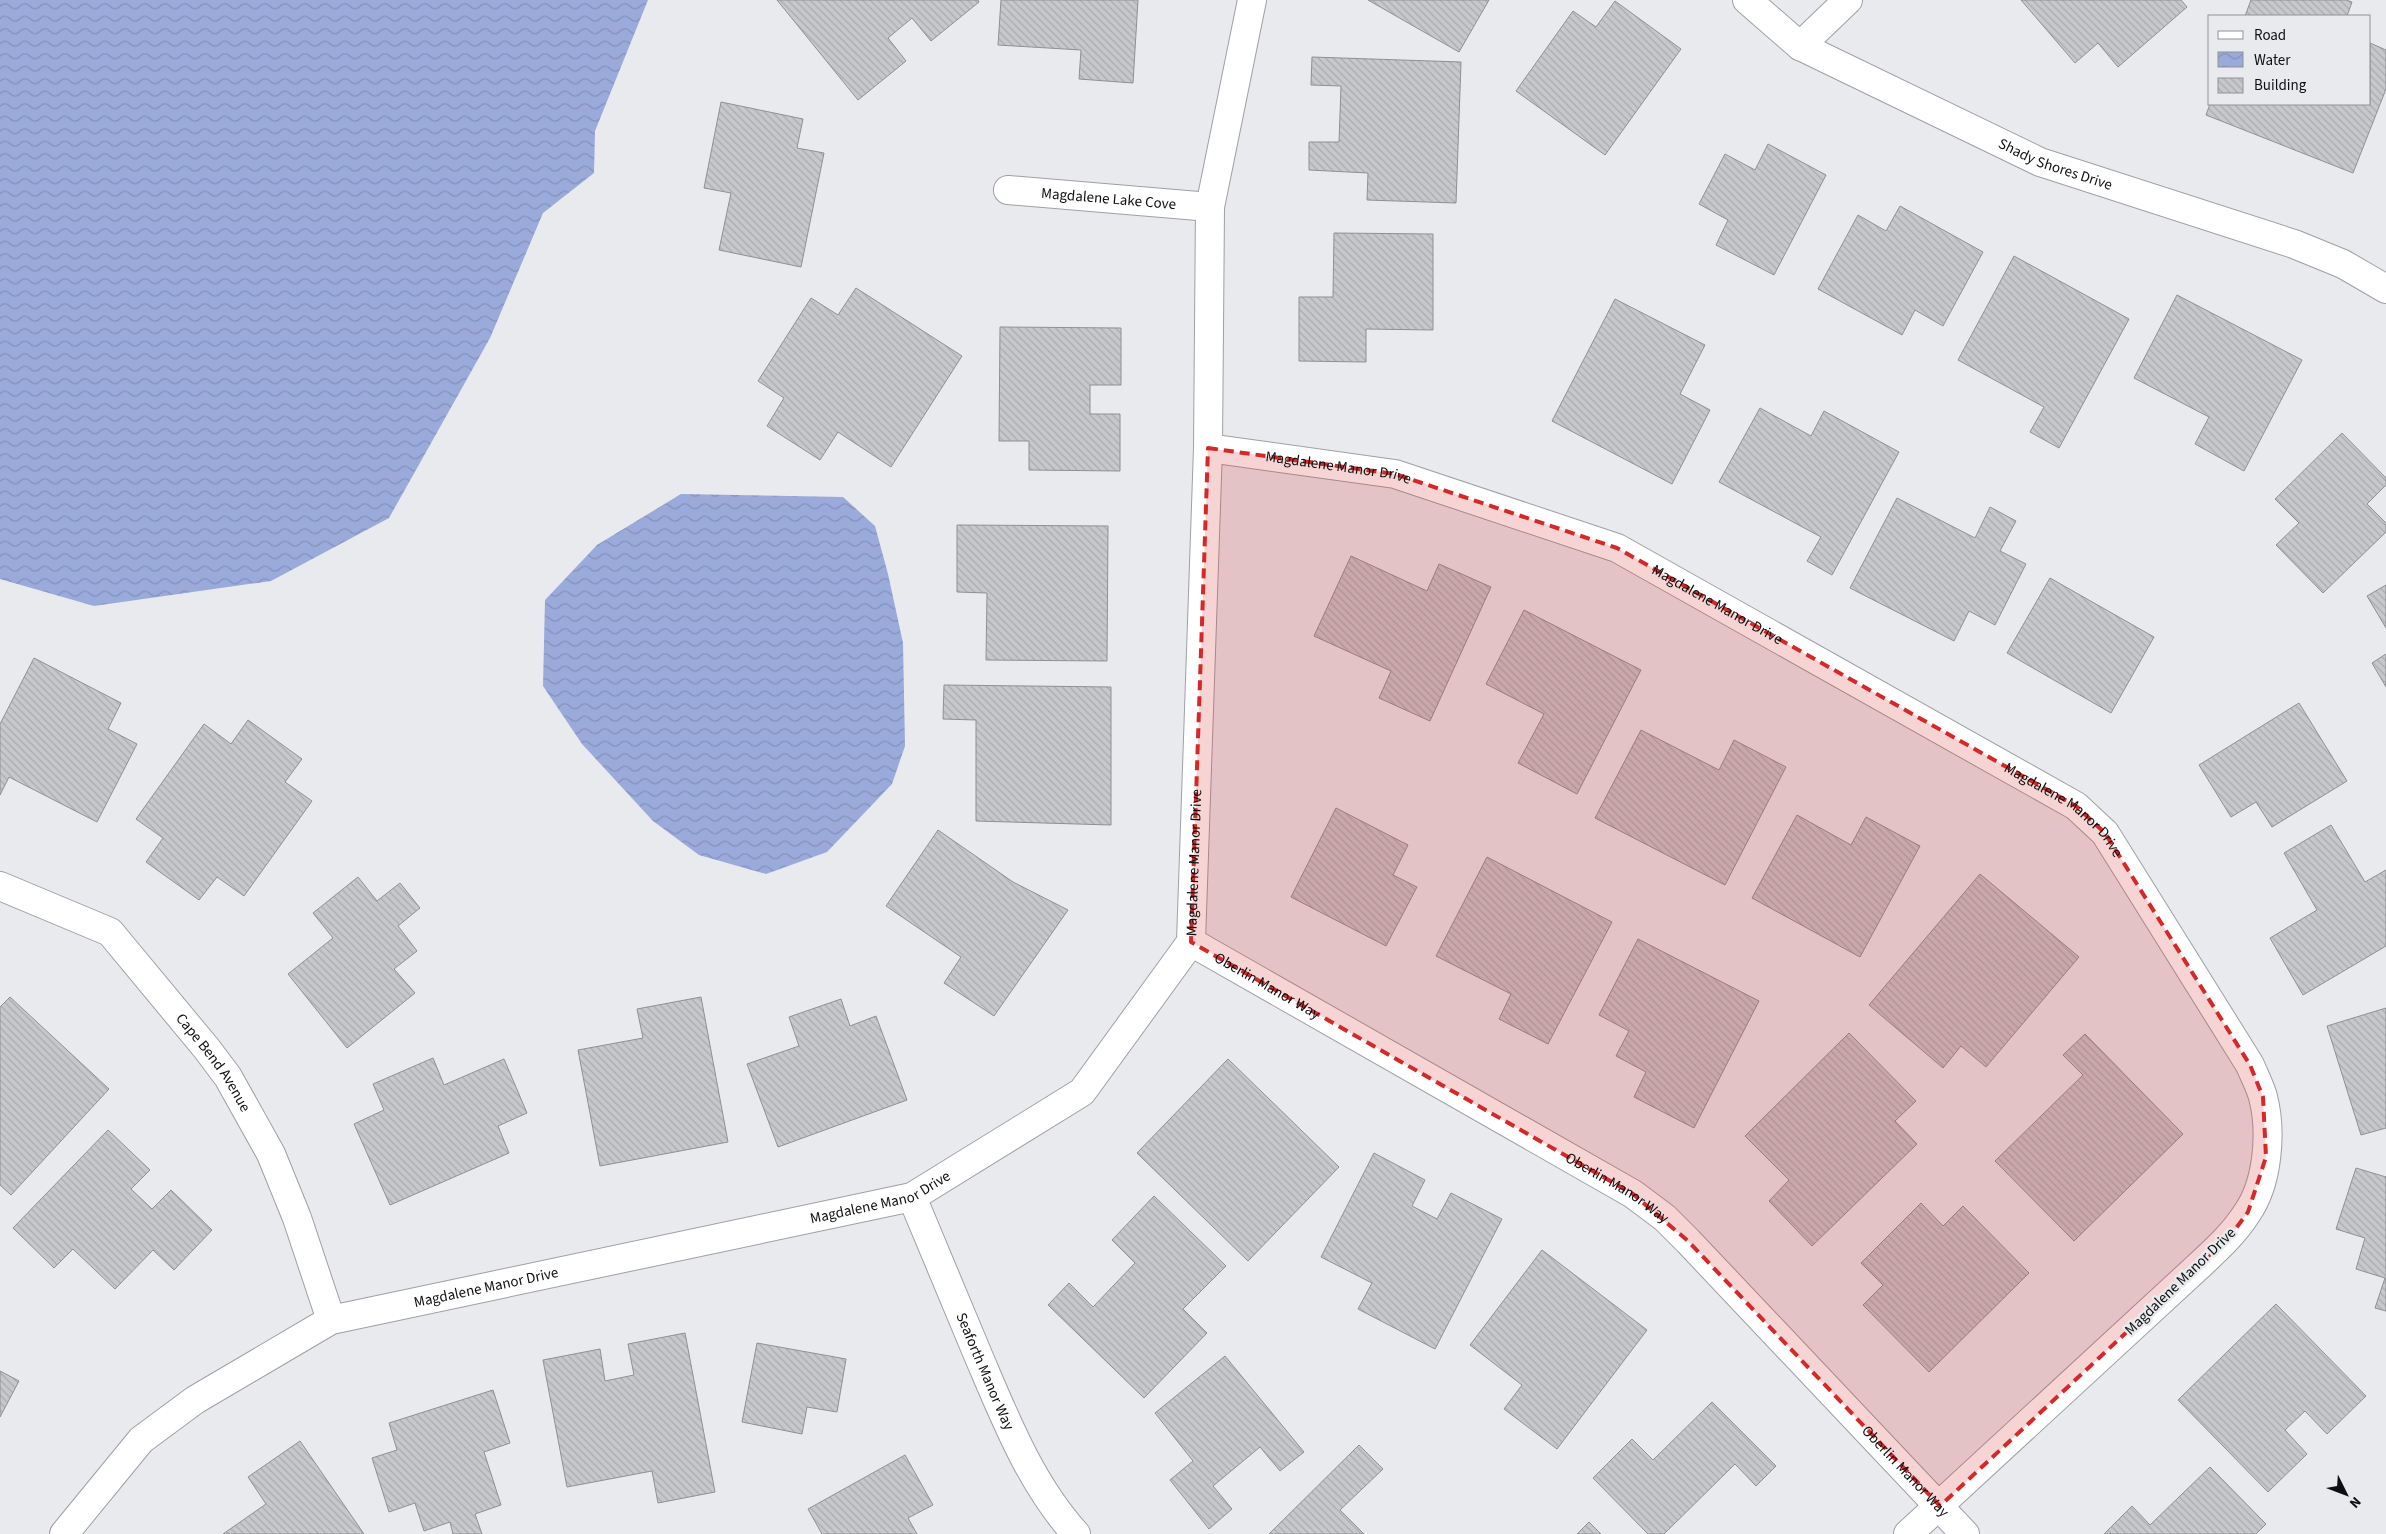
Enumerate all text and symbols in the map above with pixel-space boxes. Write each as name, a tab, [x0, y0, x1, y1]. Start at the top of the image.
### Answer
legend	[2208, 15, 2371, 105]
text: Road	[2254, 25, 2286, 46]
text: Water	[2254, 50, 2291, 71]
text: Building	[2254, 75, 2307, 96]
street label: Shady Shores Drive	[1995, 133, 2115, 196]
street label: Magdalene Lake Cove	[1040, 183, 1177, 215]
street label: Magdalene Manor Drive	[1264, 446, 1414, 490]
street label: Magdalene Manor Drive	[1648, 560, 1787, 650]
street label: Magdalene Manor Drive	[2000, 758, 2128, 861]
street label: Magdalene Manor Drive	[1181, 789, 1207, 937]
street label: Oberlin Manor Way	[1210, 947, 1324, 1025]
street label: Cape Bend Avenue	[171, 1009, 255, 1116]
street label: Oberlin Manor Way	[1561, 1148, 1673, 1228]
street label: Magdalene Manor Drive	[808, 1166, 955, 1229]
street label: Magdalene Manor Drive	[2120, 1223, 2241, 1340]
street label: Magdalene Manor Drive	[412, 1262, 560, 1313]
street label: Seaforth Manor Way	[951, 1309, 1019, 1434]
street label: Oberlin Manor Way	[1857, 1421, 1954, 1522]
north arrow	[2321, 1469, 2371, 1519]
text: N	[2344, 1492, 2365, 1512]

